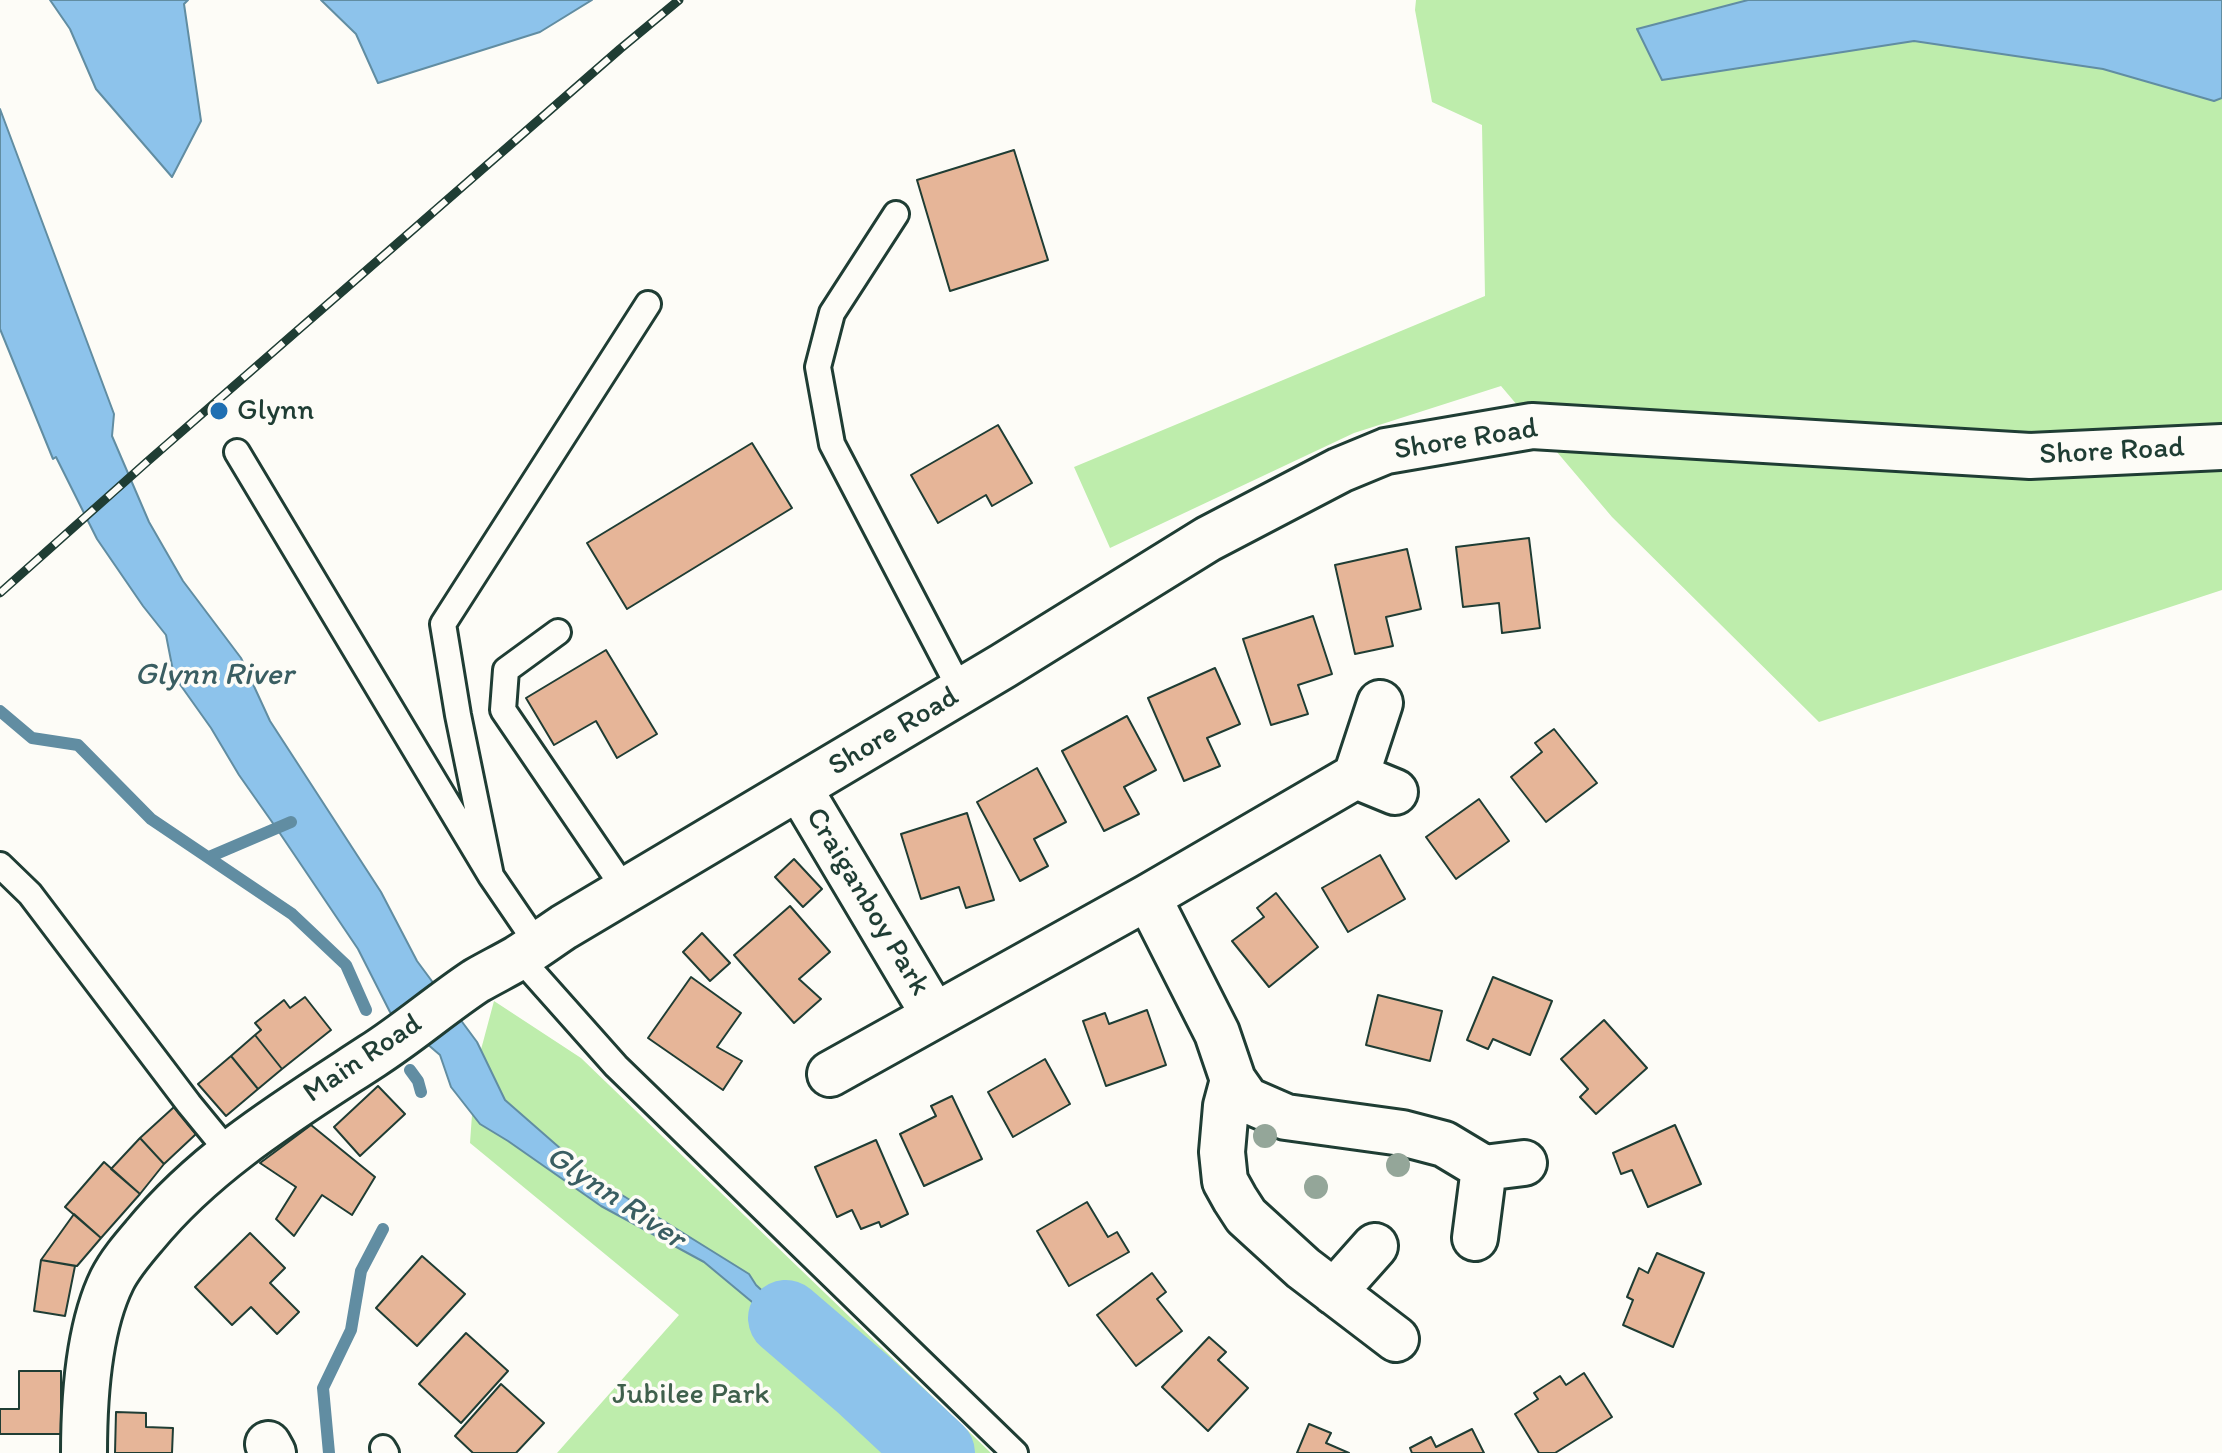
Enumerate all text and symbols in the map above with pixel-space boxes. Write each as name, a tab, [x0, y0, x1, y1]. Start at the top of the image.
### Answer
place label: Glynn	[237, 393, 314, 429]
marker: Glynn	[208, 400, 230, 422]
street label: Shore Road	[1391, 411, 1541, 469]
street label: Shore Road	[2039, 430, 2185, 474]
water label: Glynn River	[134, 657, 294, 695]
street label: Shore Road	[822, 679, 966, 785]
street label: Craiganboy Park	[797, 802, 937, 1002]
street label: Main Road	[297, 1006, 429, 1112]
water label: Glynn River	[538, 1138, 692, 1258]
park label: Jubilee Park	[612, 1377, 770, 1413]

